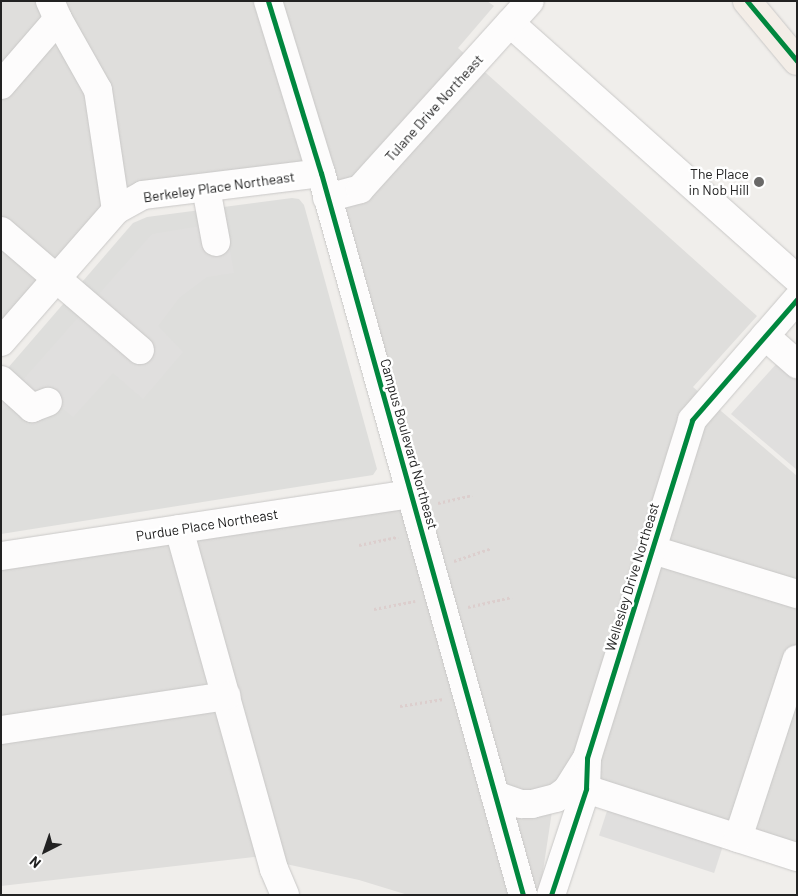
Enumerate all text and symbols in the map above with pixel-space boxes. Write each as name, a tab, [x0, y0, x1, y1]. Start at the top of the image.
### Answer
street label: Tulane Drive Northeast	[382, 51, 486, 165]
place label: The Place in Nob Hill	[688, 166, 749, 198]
street label: Berkeley Place Northeast	[142, 168, 296, 206]
marker: The Place in Nob Hill	[753, 176, 765, 188]
street label: Campus Boulevard Northeast	[377, 357, 441, 531]
street label: Wellesley Drive Northeast	[601, 501, 663, 653]
street label: Purdue Place Northeast	[135, 505, 279, 545]
north arrow	[20, 826, 70, 876]
text: N	[26, 853, 44, 872]

